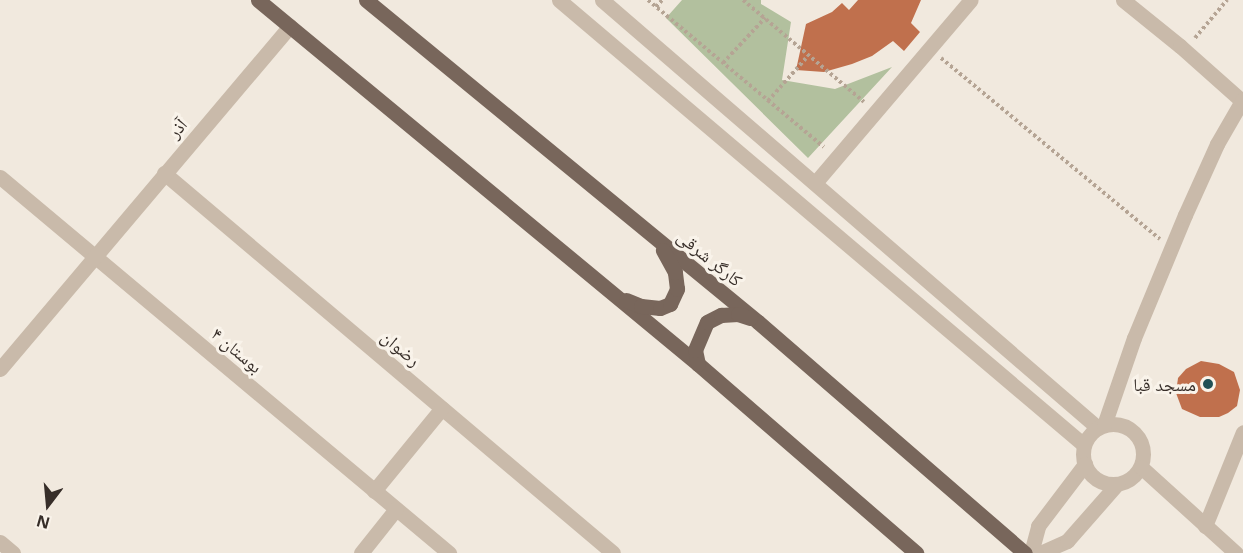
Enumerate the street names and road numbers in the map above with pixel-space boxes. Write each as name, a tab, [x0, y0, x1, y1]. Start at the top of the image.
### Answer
street label: آذر	[163, 114, 191, 142]
street label: کارگر شرقی	[673, 225, 747, 291]
street label: بوستان ۴	[207, 323, 267, 377]
street label: رضوان	[377, 325, 425, 371]

